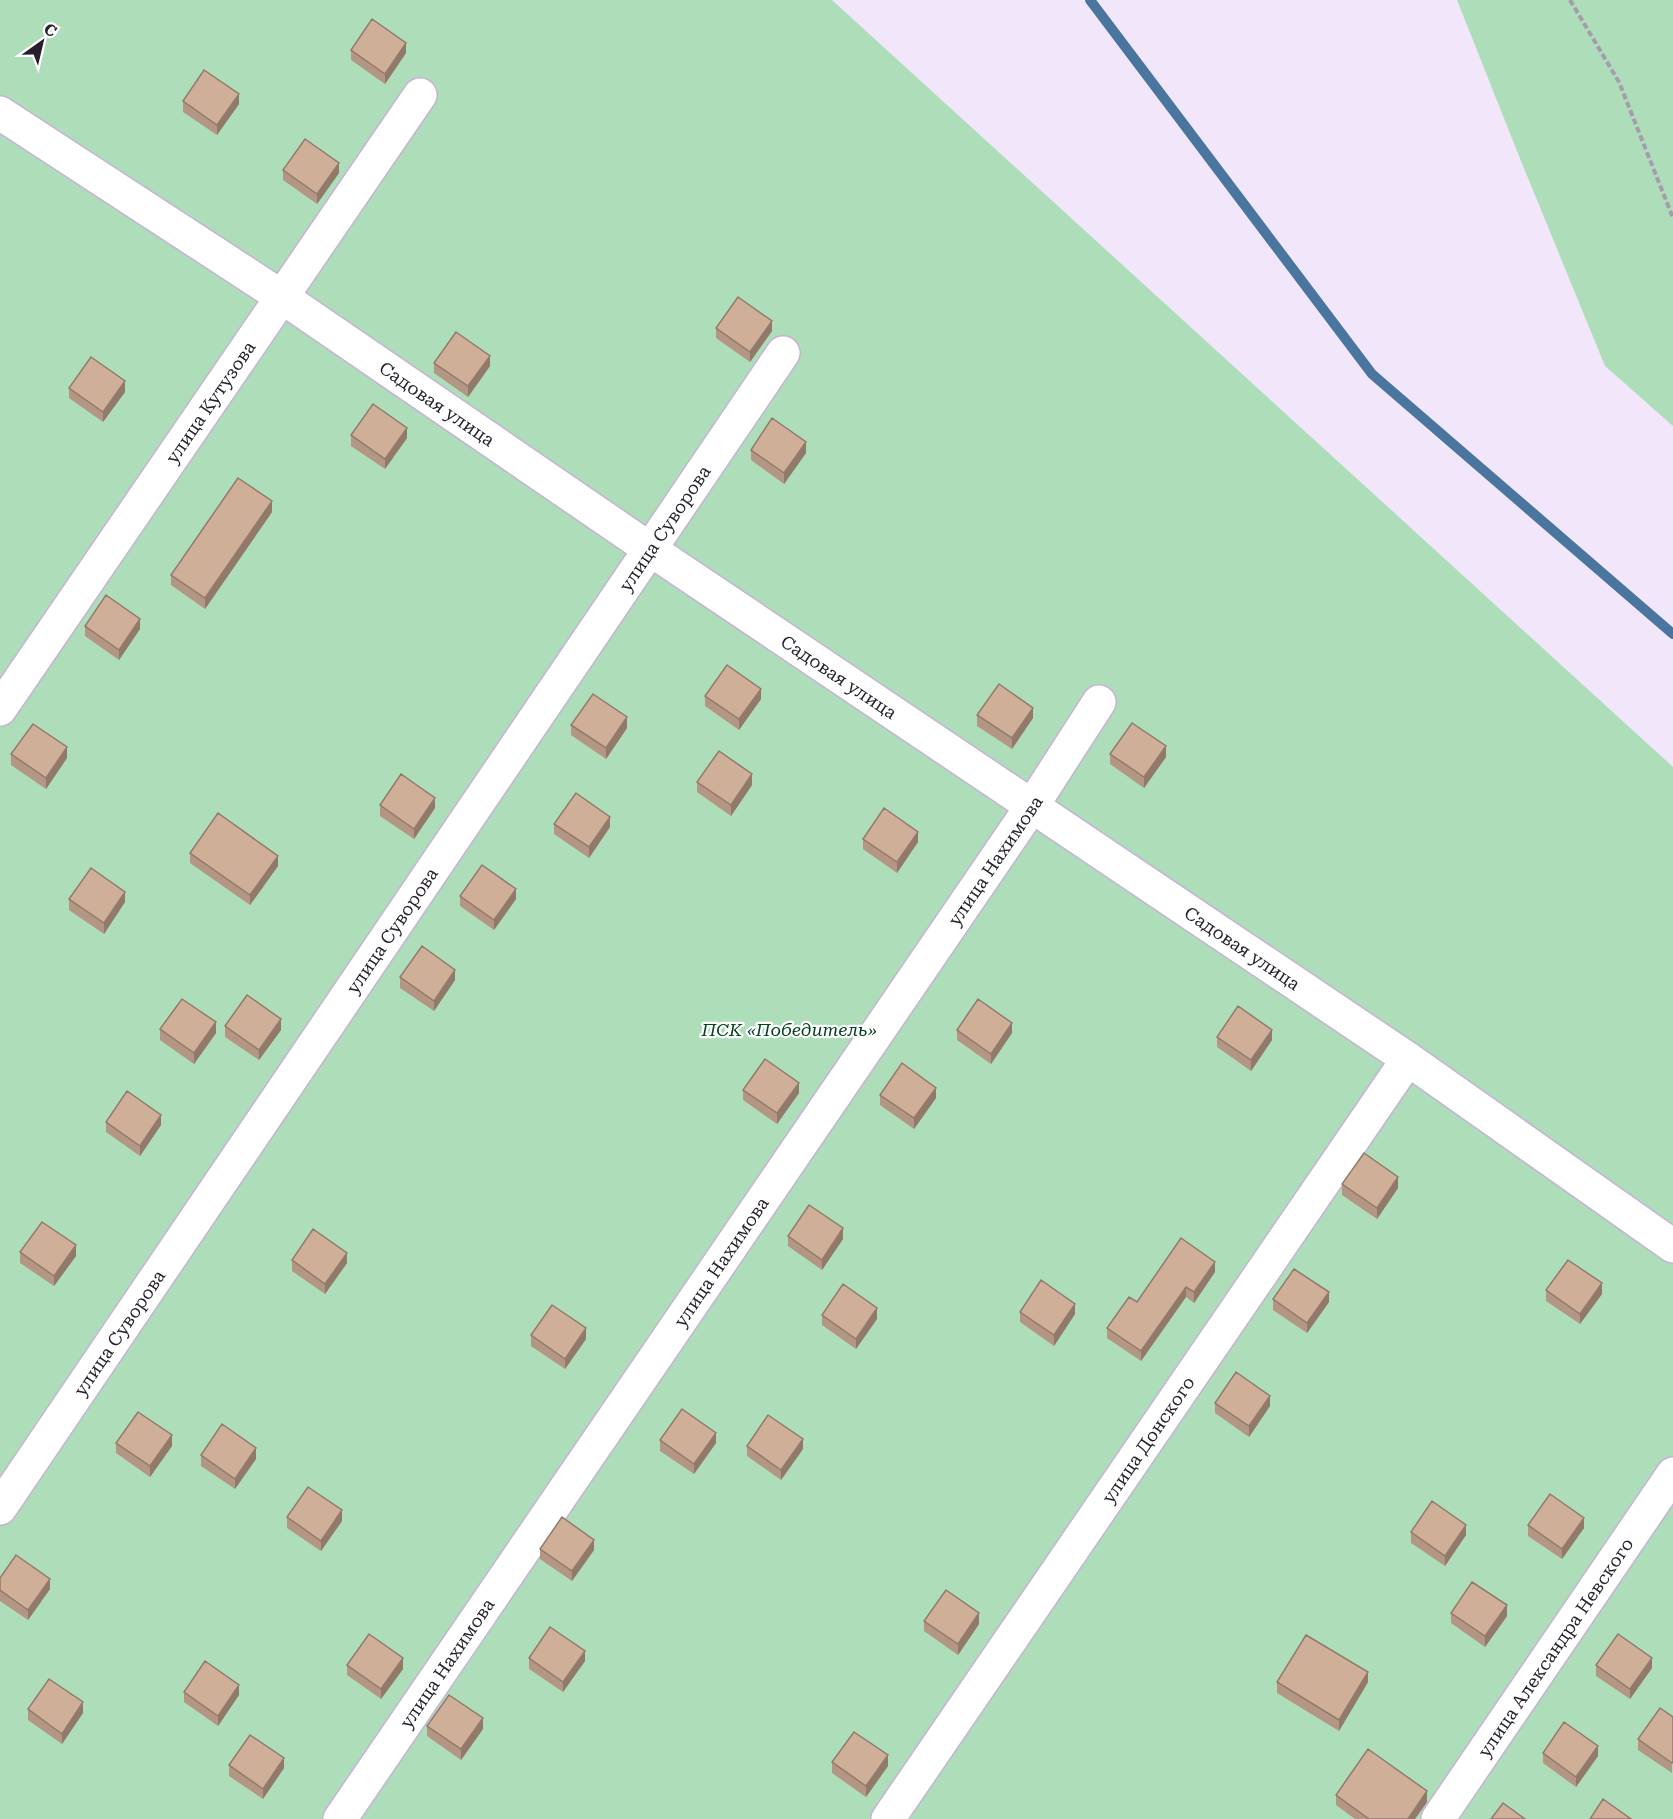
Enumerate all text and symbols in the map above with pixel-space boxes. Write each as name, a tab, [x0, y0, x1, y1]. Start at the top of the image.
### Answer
north arrow	[12, 12, 72, 72]
text: С	[40, 19, 60, 41]
street label: улица Кутузова	[161, 337, 259, 467]
street label: Садовая улица	[376, 357, 499, 450]
street label: улица Суворова	[614, 461, 715, 595]
street label: Садовая улица	[777, 630, 901, 723]
street label: улица Нахимова	[943, 791, 1047, 929]
street label: улица Суворова	[342, 863, 442, 997]
street label: Садовая улица	[1181, 901, 1305, 994]
park label: ПСК «Победитель»	[700, 1019, 877, 1040]
street label: улица Нахимова	[669, 1193, 773, 1330]
street label: улица Суворова	[69, 1265, 169, 1399]
street label: улица Донского	[1097, 1372, 1198, 1507]
street label: улица Александра Невского	[1473, 1534, 1637, 1761]
street label: улица Нахимова	[395, 1594, 498, 1732]

